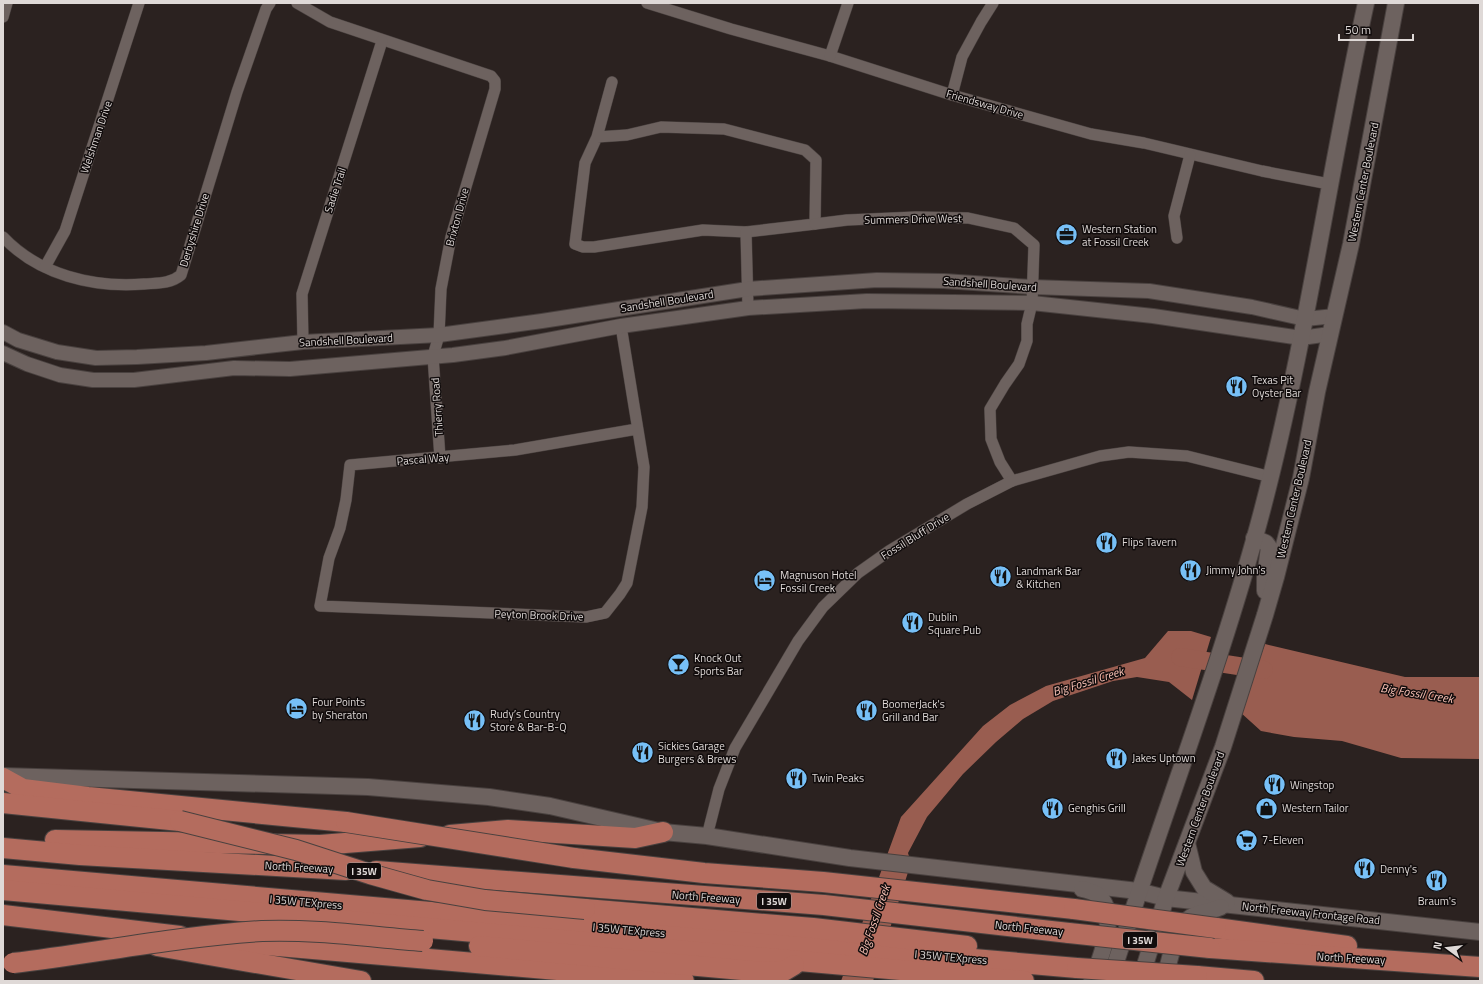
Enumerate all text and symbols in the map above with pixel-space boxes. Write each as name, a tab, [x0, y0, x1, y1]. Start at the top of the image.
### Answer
scale bar	[1339, 16, 1413, 42]
text: 50 m	[1345, 20, 1371, 39]
street label: Friendsway Drive	[944, 85, 1026, 123]
street label: Welshman Drive	[76, 98, 116, 175]
street label: Western Center Boulevard	[1344, 121, 1382, 243]
street label: Sadie Trail	[320, 165, 350, 215]
street label: Brixton Drive	[442, 186, 473, 248]
street label: Derbyshire Drive	[175, 191, 213, 269]
street label: Summers Drive West	[864, 210, 962, 228]
place label: Western Station at Fossil Creek	[1082, 221, 1157, 250]
office icon: Western Station at Fossil Creek	[1053, 222, 1079, 248]
street label: Sandshell Boulevard	[943, 273, 1038, 295]
street label: Sandshell Boulevard	[619, 286, 715, 316]
street label: Sandshell Boulevard	[299, 330, 393, 350]
place label: Texas Pit Oyster Bar	[1252, 372, 1302, 401]
restaurant icon: Texas Pit Oyster Bar	[1223, 373, 1249, 399]
street label: Thierry Road	[427, 377, 447, 437]
street label: Western Center Boulevard	[1273, 438, 1315, 560]
street label: Pascal Way	[396, 449, 451, 469]
street label: Fossil Bluff Drive	[878, 508, 953, 563]
restaurant icon: Flips Tavern	[1093, 529, 1119, 555]
place label: Flips Tavern	[1122, 534, 1177, 550]
restaurant icon: Jimmy John's	[1177, 557, 1203, 583]
place label: Jimmy John's	[1206, 562, 1266, 578]
place label: Landmark Bar & Kitchen	[1016, 563, 1081, 592]
restaurant icon: Landmark Bar & Kitchen	[988, 564, 1014, 590]
place label: Magnuson Hotel Fossil Creek	[780, 567, 857, 596]
hotel icon: Magnuson Hotel Fossil Creek	[752, 568, 778, 594]
street label: Peyton Brook Drive	[494, 605, 584, 625]
place label: Dublin Square Pub	[928, 609, 981, 638]
restaurant icon: Dublin Square Pub	[899, 610, 925, 636]
place label: Knock Out Sports Bar	[694, 650, 743, 679]
bar icon: Knock Out Sports Bar	[665, 651, 691, 677]
water label: Big Fossil Creek	[1050, 661, 1127, 701]
water label: Big Fossil Creek	[1379, 678, 1456, 708]
place label: Four Points by Sheraton	[312, 694, 368, 723]
hotel icon: Four Points by Sheraton	[284, 695, 310, 721]
place label: BoomerJack's Grill and Bar	[882, 696, 945, 725]
restaurant icon: BoomerJack's Grill and Bar	[853, 697, 879, 723]
place label: Rudy’s Country Store & Bar-B-Q	[490, 706, 566, 735]
restaurant icon: Rudy’s Country Store & Bar-B-Q	[462, 707, 488, 733]
place label: Sickies Garage Burgers & Brews	[658, 738, 736, 767]
restaurant icon: Sickies Garage Burgers & Brews	[630, 739, 656, 765]
restaurant icon: Jakes Uptown	[1104, 745, 1130, 771]
street label: Western Center Boulevard	[1172, 749, 1228, 869]
place label: Jakes Uptown	[1132, 750, 1196, 766]
restaurant icon: Twin Peaks	[784, 765, 810, 791]
place label: Twin Peaks	[812, 770, 864, 786]
restaurant icon: Wingstop	[1262, 772, 1288, 798]
place label: Wingstop	[1290, 777, 1334, 793]
restaurant icon: Genghis Grill	[1040, 795, 1066, 821]
shop icon: Western Tailor	[1253, 795, 1279, 821]
place label: Genghis Grill	[1068, 800, 1126, 816]
place label: Western Tailor	[1282, 800, 1349, 816]
supermarket icon: 7-Eleven	[1234, 827, 1260, 853]
place label: 7-Eleven	[1262, 832, 1304, 848]
restaurant icon: Denny's	[1352, 856, 1378, 882]
street label: North Freeway	[264, 857, 334, 877]
place label: Denny's	[1380, 861, 1417, 877]
road number: I 35W	[347, 863, 381, 879]
restaurant icon: Braum's	[1424, 868, 1450, 894]
water label: Big Fossil Creek	[853, 881, 895, 958]
street label: North Freeway	[671, 887, 741, 907]
street label: I 35W TEXpress	[269, 891, 343, 913]
road number: I 35W	[757, 893, 791, 909]
place label: Braum's	[1418, 893, 1456, 909]
street label: North Freeway Frontage Road	[1241, 898, 1381, 928]
street label: North Freeway	[994, 916, 1065, 940]
street label: I 35W TEXpress	[592, 919, 666, 941]
north arrow	[1427, 928, 1467, 968]
road number: I 35W	[1123, 932, 1157, 948]
text: N	[1429, 940, 1446, 951]
street label: I 35W TEXpress	[914, 946, 988, 968]
street label: North Freeway	[1316, 948, 1386, 968]

